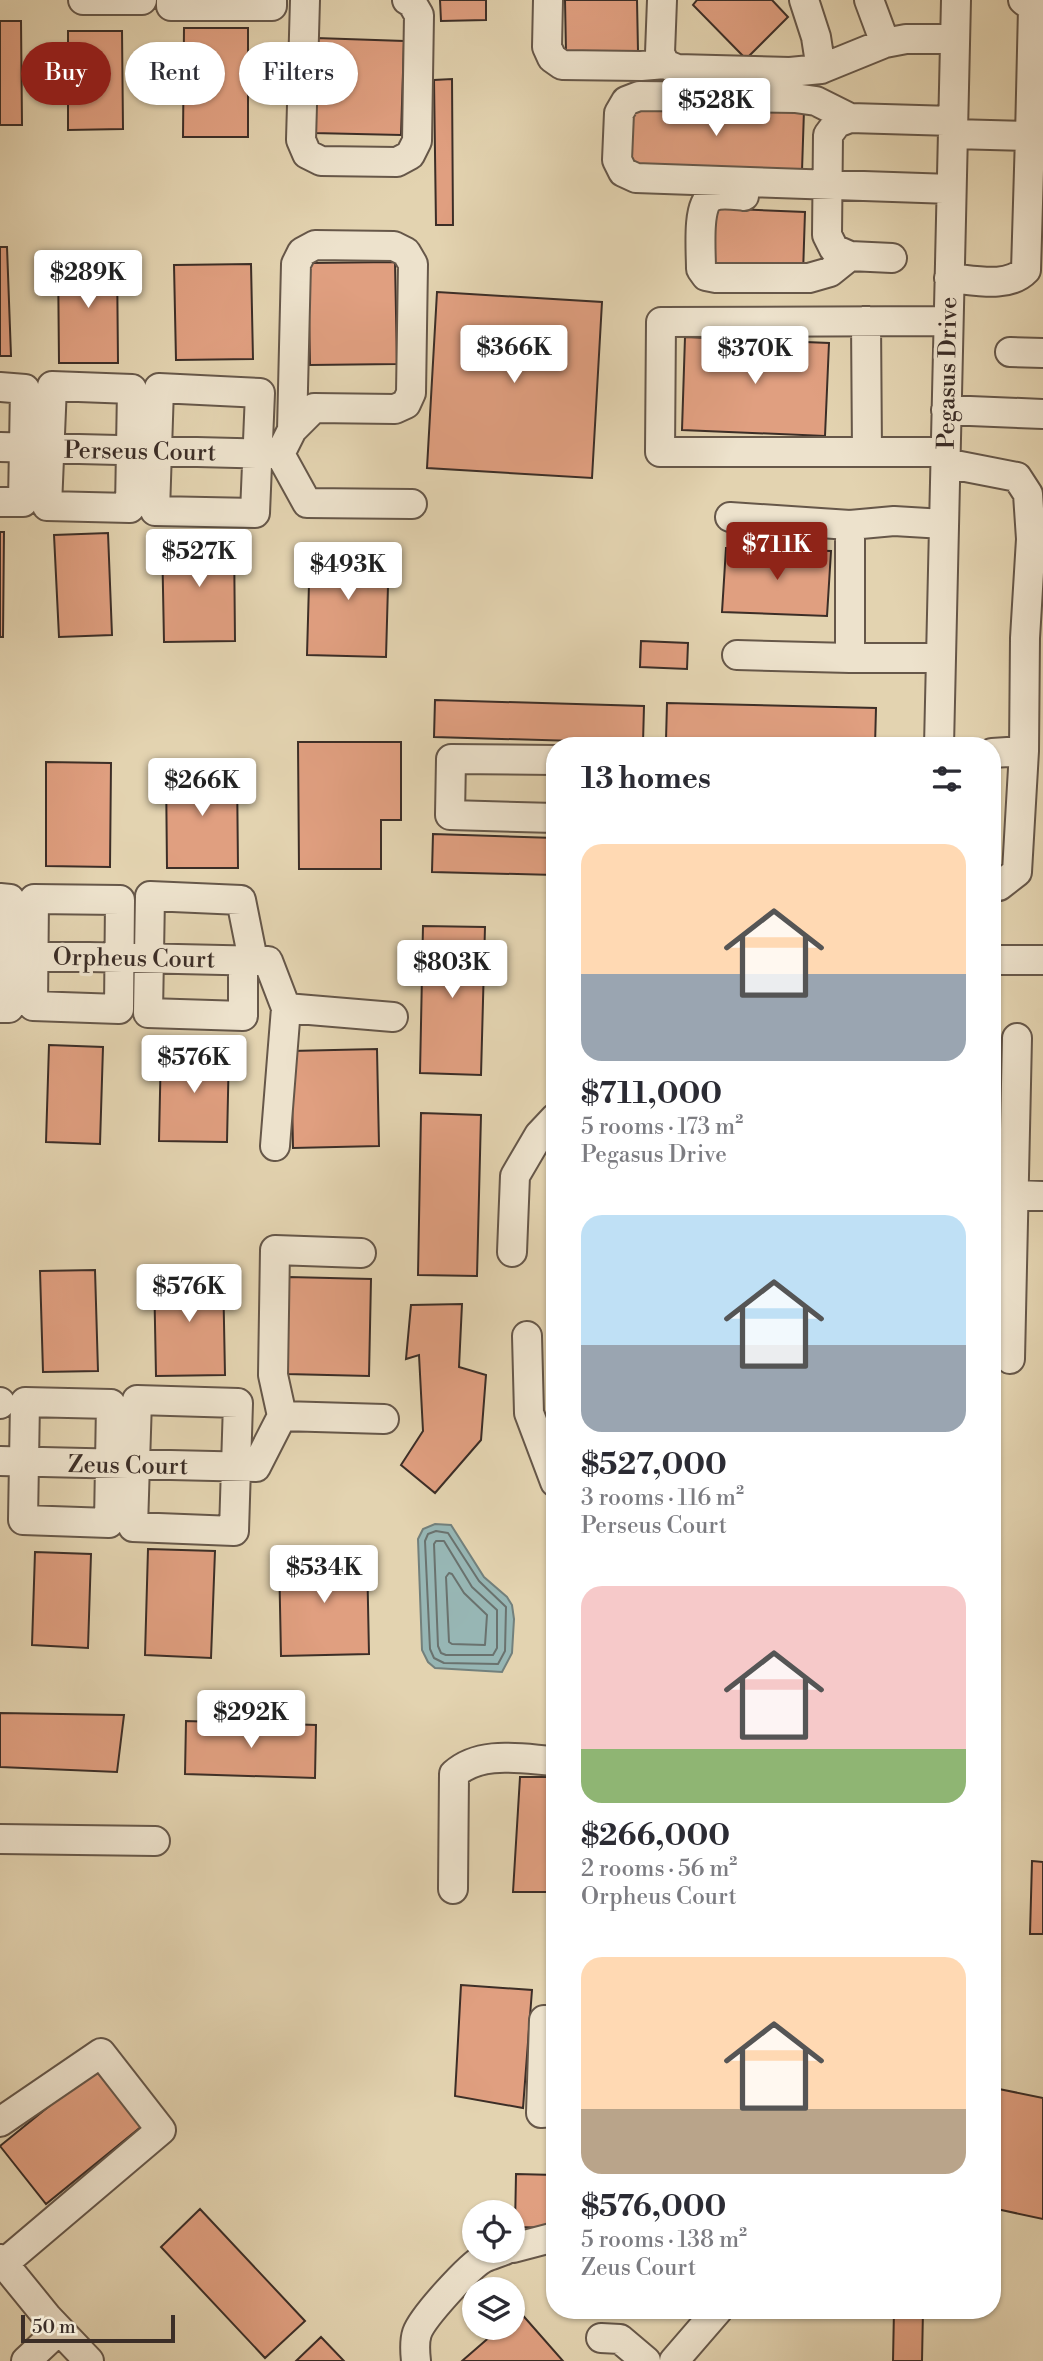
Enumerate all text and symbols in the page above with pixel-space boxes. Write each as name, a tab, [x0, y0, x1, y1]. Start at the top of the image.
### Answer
chip: Buy	[21, 42, 111, 105]
chip: Rent	[125, 42, 225, 105]
chip: Filters	[239, 42, 358, 105]
pin: $528K	[667, 78, 765, 138]
text: $528K	[678, 87, 754, 115]
pin: $289K	[39, 250, 137, 310]
text: $289K	[50, 259, 126, 287]
street label: Pegasus Drive	[932, 297, 964, 449]
pin: $366K	[465, 326, 563, 385]
pin: $370K	[706, 326, 804, 386]
text: $366K	[476, 334, 552, 362]
text: $370K	[717, 335, 793, 363]
street label: Perseus Court	[64, 436, 217, 468]
pin: $711K	[728, 522, 826, 582]
pin: $527K	[150, 530, 248, 589]
text: $711K	[742, 531, 812, 559]
text: $527K	[162, 538, 236, 566]
pin: $493K	[299, 542, 397, 602]
text: $493K	[310, 551, 386, 579]
pin: $266K	[153, 758, 251, 818]
text: 13 homes	[581, 760, 711, 798]
icon: filters	[928, 760, 966, 798]
text: $266K	[164, 767, 240, 795]
icon: home	[711, 890, 837, 1016]
pin: $803K	[403, 940, 501, 1000]
street label: Orpheus Court	[53, 943, 216, 975]
text: $803K	[413, 949, 491, 977]
pin: $576K	[145, 1036, 243, 1095]
text: $576K	[158, 1044, 230, 1072]
text: $711,000	[581, 1075, 722, 1113]
text: 5 rooms · 173 m²	[581, 1113, 743, 1141]
text: Pegasus Drive	[581, 1141, 727, 1169]
icon: home	[711, 1261, 837, 1387]
pin: $576K	[140, 1264, 238, 1324]
text: $576K	[153, 1273, 225, 1301]
text: $527,000	[581, 1446, 727, 1484]
street label: Zeus Court	[68, 1450, 189, 1482]
text: 3 rooms · 116 m²	[581, 1484, 744, 1512]
text: Perseus Court	[581, 1512, 727, 1540]
pin: $534K	[275, 1546, 373, 1605]
text: $534K	[286, 1554, 362, 1582]
icon: home	[711, 1632, 837, 1758]
pin: $292K	[202, 1690, 300, 1750]
text: $292K	[213, 1699, 289, 1727]
text: $266,000	[581, 1817, 730, 1855]
text: 2 rooms · 56 m²	[581, 1855, 737, 1883]
text: Orpheus Court	[581, 1883, 737, 1911]
icon: home	[711, 2003, 837, 2129]
text: $576,000	[581, 2188, 726, 2226]
map controls	[462, 2200, 525, 2340]
button: locate	[462, 2200, 525, 2263]
text: 5 rooms · 138 m²	[581, 2226, 747, 2254]
text: Zeus Court	[581, 2254, 696, 2282]
button: layers	[462, 2277, 525, 2340]
scale bar	[21, 2312, 175, 2344]
text: 50 m	[32, 2315, 76, 2339]

